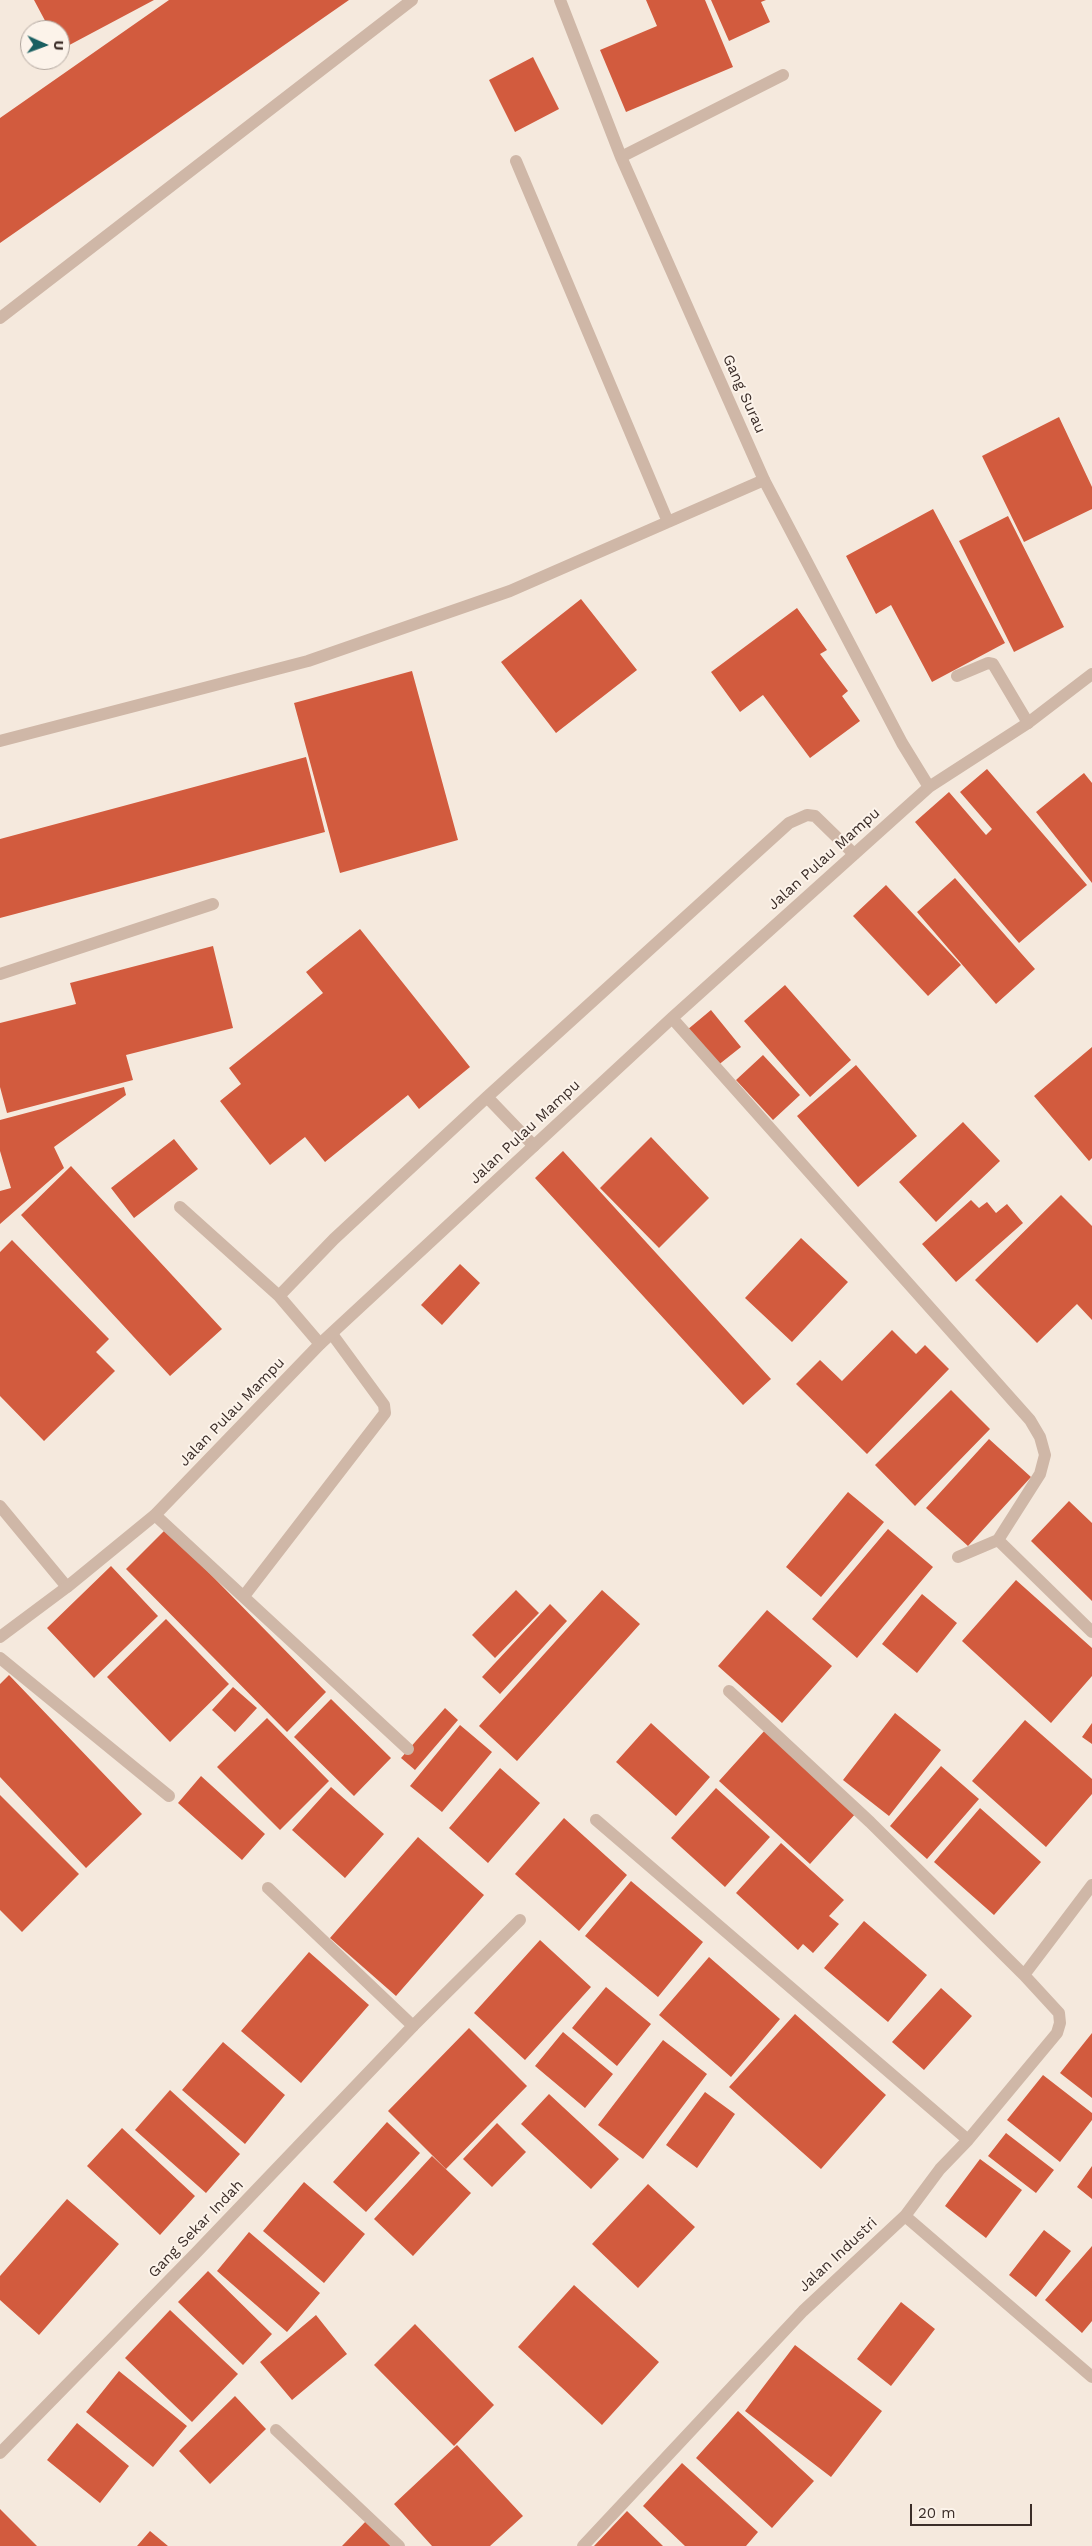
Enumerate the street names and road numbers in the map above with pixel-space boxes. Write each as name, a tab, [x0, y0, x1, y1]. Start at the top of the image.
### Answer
street label: Gang Surau	[719, 352, 769, 436]
street label: Jalan Pulau Mampu	[764, 804, 884, 914]
street label: Jalan Pulau Mampu	[466, 1076, 584, 1188]
street label: Jalan Pulau Mampu	[175, 1354, 289, 1470]
street label: Gang Sekar Indah	[145, 2176, 247, 2282]
street label: Jalan Industri	[795, 2214, 881, 2296]

